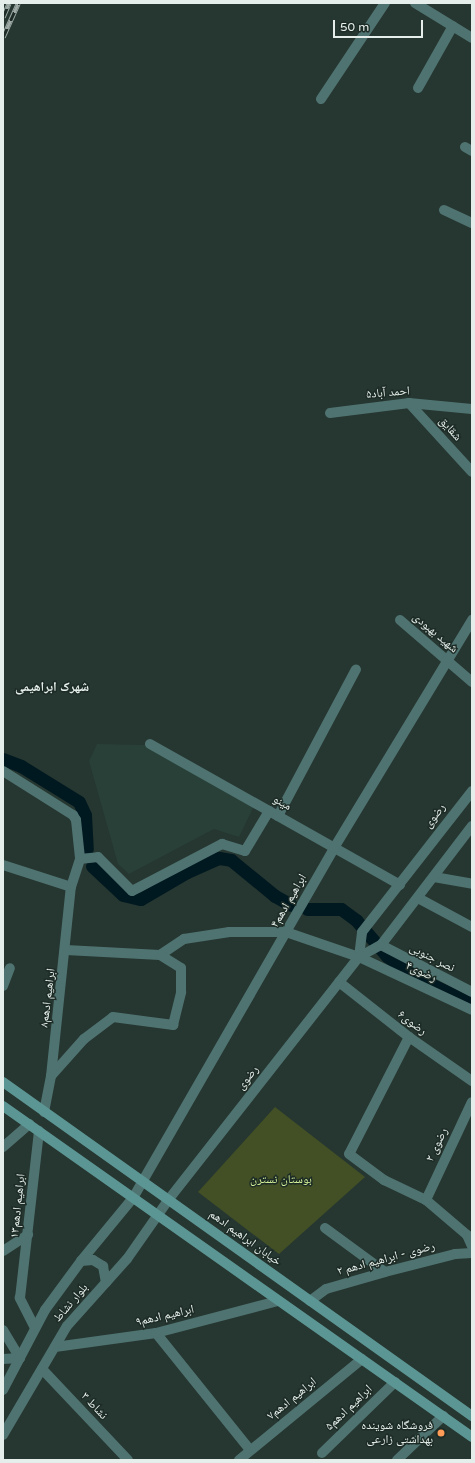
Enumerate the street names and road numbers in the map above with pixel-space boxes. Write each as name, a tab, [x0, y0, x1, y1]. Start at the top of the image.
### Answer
street label: احمد آباد۵	[366, 384, 410, 402]
street label: شقایق	[435, 414, 465, 444]
street label: شهید بهبودی	[409, 610, 461, 656]
street label: مینو	[270, 792, 294, 814]
street label: رضوی	[421, 801, 449, 831]
street label: ابراهیم ادهم۴	[268, 872, 310, 930]
street label: نصر جنوبی	[407, 940, 457, 976]
street label: رضوی۴	[403, 959, 439, 985]
street label: ابراهیم ادهم۸	[37, 968, 59, 1028]
street label: رضوی۶	[395, 1007, 429, 1039]
street label: رضوی	[234, 1063, 262, 1093]
street label: رضوی ۲	[423, 1126, 451, 1164]
street label: ابراهیم ادهم۱۳	[7, 1173, 29, 1239]
street label: خیابان ابراهیم ادهم	[206, 1207, 284, 1269]
street label: رضوی - ابراهیم ادهم ۲	[335, 1239, 437, 1279]
street label: بلوار نشاط	[51, 1281, 91, 1325]
street label: ابراهیم ادهم۹	[134, 1302, 196, 1330]
street label: ابراهیم ادهم۷	[264, 1375, 320, 1423]
street label: ابراهیم ادهم۵	[323, 1382, 375, 1434]
street label: نشاط ۳	[78, 1389, 110, 1423]

